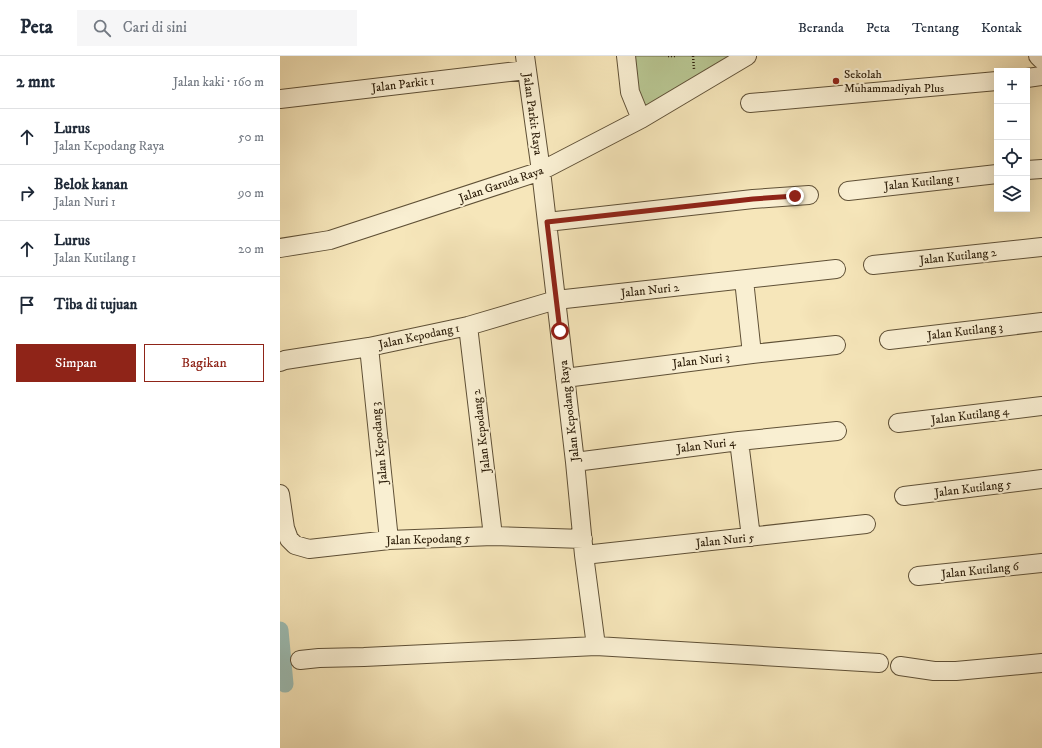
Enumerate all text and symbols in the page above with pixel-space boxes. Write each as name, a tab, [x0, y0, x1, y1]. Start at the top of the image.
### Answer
search box	[77, 10, 357, 46]
text: Peta	[20, 16, 53, 39]
icon: search	[91, 17, 113, 39]
text: Cari di sini	[123, 18, 187, 37]
text: Beranda	[798, 19, 844, 37]
text: Peta	[866, 19, 890, 37]
text: Tentang	[912, 19, 959, 37]
text: Kontak	[981, 19, 1022, 37]
place label: Sekolah Muhammadiyah Plus	[844, 67, 944, 96]
map controls	[994, 68, 1030, 212]
button: +	[994, 68, 1030, 104]
text: 2 mnt	[16, 71, 55, 93]
street label: Jalan Parkit Raya	[519, 71, 546, 157]
street label: Jalan Parkit 1	[370, 73, 435, 96]
text: Jalan kaki · 160 m	[173, 74, 264, 90]
marker: Sekolah Muhammadiyah Plus	[831, 76, 841, 86]
button: −	[994, 104, 1030, 140]
text: Lurus	[54, 119, 90, 138]
icon: ahead	[16, 126, 38, 148]
text: 50 m	[238, 129, 264, 145]
text: Jalan Kepodang Raya	[54, 138, 164, 154]
button: locate	[994, 140, 1030, 176]
street label: Jalan Garuda Raya	[456, 163, 546, 206]
street label: Jalan Kutilang 1	[882, 171, 961, 194]
text: Belok kanan	[54, 175, 128, 194]
button: layers	[994, 176, 1030, 212]
icon: right	[16, 182, 38, 204]
text: 90 m	[238, 185, 264, 201]
route end	[786, 187, 804, 205]
text: Jalan Nuri 1	[54, 194, 116, 210]
text: Lurus	[54, 231, 90, 250]
icon: ahead	[16, 238, 38, 260]
text: 20 m	[238, 241, 264, 257]
street label: Jalan Kutilang 2	[918, 245, 997, 268]
text: Jalan Kutilang 1	[54, 250, 136, 266]
street label: Jalan Nuri 2	[619, 280, 680, 301]
icon: arrive	[16, 294, 38, 316]
text: Tiba di tujuan	[54, 295, 137, 314]
street label: Jalan Kutilang 3	[925, 319, 1004, 344]
street label: Jalan Kepodang 1	[376, 321, 461, 353]
route start	[551, 322, 569, 340]
button: Simpan	[16, 344, 136, 382]
button: Bagikan	[144, 344, 264, 382]
street label: Jalan Nuri 3	[671, 350, 730, 372]
street label: Jalan Kepodang Raya	[556, 359, 583, 463]
street label: Jalan Kepodang 2	[469, 388, 494, 475]
street label: Jalan Kepodang 3	[368, 401, 391, 486]
street label: Jalan Kutilang 4	[929, 403, 1011, 428]
street label: Jalan Nuri 4	[675, 434, 738, 457]
street label: Jalan Kutilang 5	[933, 476, 1013, 501]
street label: Jalan Nuri 5	[694, 530, 755, 551]
street label: Jalan Kepodang 5	[385, 531, 470, 548]
street label: Jalan Kutilang 6	[940, 559, 1020, 582]

